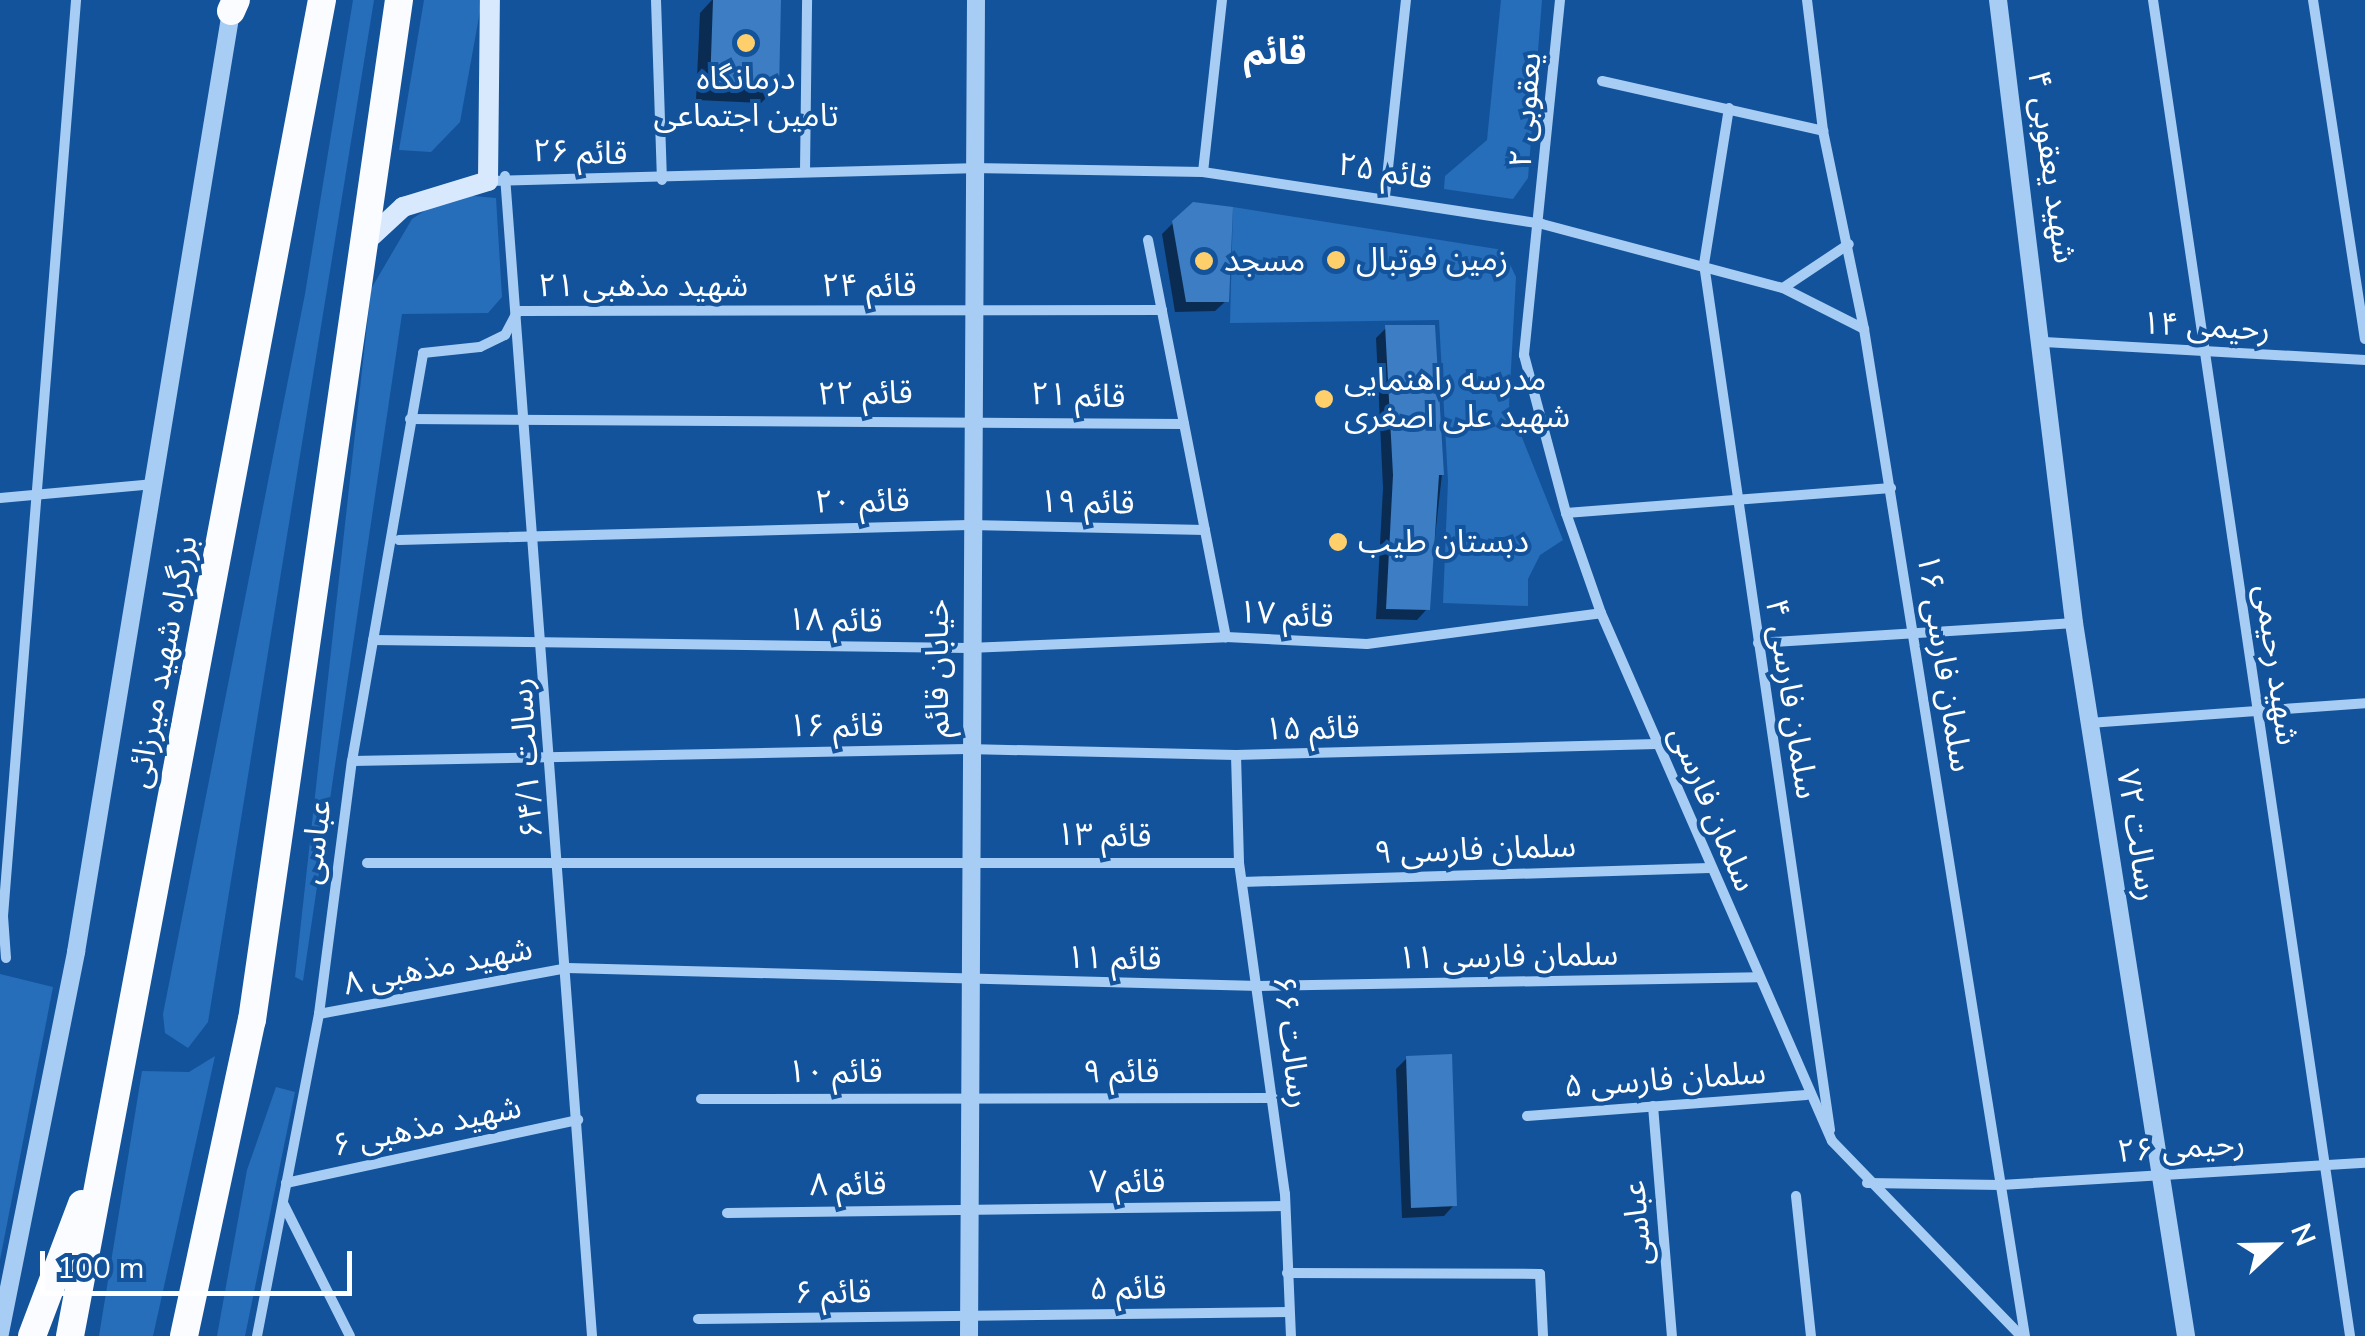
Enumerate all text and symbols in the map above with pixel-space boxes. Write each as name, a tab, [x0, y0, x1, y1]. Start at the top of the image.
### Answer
marker: درمانگاه تامین اجتماعی	[733, 30, 759, 56]
district label: قائم	[1243, 32, 1307, 74]
street label: یعقوبی ۲	[1502, 51, 1550, 169]
place label: درمانگاه تامین اجتماعی	[653, 61, 839, 136]
street label: شهید یعقوبی ۴	[2018, 68, 2084, 266]
street label: قائم ۲۶	[532, 132, 628, 174]
street label: قائم ۲۵	[1335, 146, 1435, 198]
place label: زمین فوتبال	[1356, 241, 1508, 279]
place label: مسجد	[1224, 242, 1305, 280]
marker: زمین فوتبال	[1325, 249, 1347, 271]
marker: مسجد	[1193, 250, 1215, 272]
street label: شهید مذهبی ۲۱	[538, 267, 748, 305]
street label: قائم ۲۴	[821, 267, 917, 305]
street label: رحیمی ۱۴	[2141, 304, 2271, 350]
place label: مدرسه راهنمایی شهید علی اصغری	[1344, 362, 1570, 437]
street label: قائم ۲۲	[817, 374, 913, 414]
street label: قائم ۲۱	[1030, 375, 1126, 417]
marker: مدرسه راهنمایی شهید علی اصغری	[1313, 388, 1335, 410]
street label: قائم ۲۰	[814, 482, 910, 522]
street label: قائم ۱۹	[1039, 483, 1135, 523]
place label: دبستان طیب	[1358, 523, 1529, 561]
marker: دبستان طیب	[1327, 531, 1349, 553]
street label: بزرگراه شهید میرزائی	[120, 533, 206, 791]
street label: سلمان فارسی ۱۶	[1908, 551, 1980, 775]
street label: شهید رحیمی	[2246, 582, 2306, 748]
street label: قائم ۱۷	[1238, 593, 1334, 637]
street label: سلمان فارسی ۴	[1756, 596, 1826, 802]
street label: خیابان قائم	[919, 599, 957, 737]
street label: قائم ۱۸	[787, 601, 883, 641]
street label: رسالت ۶۴/۱	[502, 677, 552, 839]
street label: قائم ۱۶	[788, 707, 884, 745]
street label: قائم ۱۵	[1264, 709, 1360, 749]
street label: سلمان فارسی	[1660, 721, 1764, 897]
street label: رسالت ۷۲	[2108, 766, 2166, 904]
street label: عباسی	[292, 797, 340, 887]
street label: قائم ۱۳	[1056, 816, 1152, 856]
street label: سلمان فارسی ۹	[1373, 827, 1577, 873]
street label: شهید مذهبی ۸	[340, 930, 536, 1004]
street label: سلمان فارسی ۱۱	[1397, 936, 1619, 978]
street label: قائم ۱۱	[1066, 939, 1162, 979]
street label: رسالت ۶۶	[1264, 974, 1318, 1110]
street label: قائم ۱۰	[787, 1053, 883, 1091]
street label: قائم ۹	[1083, 1053, 1159, 1091]
street label: سلمان فارسی ۵	[1563, 1054, 1767, 1106]
street label: شهید مذهبی ۶	[329, 1088, 525, 1166]
street label: رحیمی ۲۶	[2116, 1124, 2246, 1172]
street label: قائم ۷	[1089, 1163, 1165, 1201]
street label: قائم ۸	[809, 1165, 887, 1205]
street label: عباسی	[1615, 1179, 1661, 1267]
north arrow	[2225, 1196, 2325, 1296]
text: N	[2281, 1218, 2324, 1252]
scale bar	[45, 1231, 358, 1293]
text: 100 m	[57, 1248, 144, 1289]
street label: قائم ۵	[1089, 1269, 1167, 1309]
street label: قائم ۶	[794, 1273, 872, 1313]

